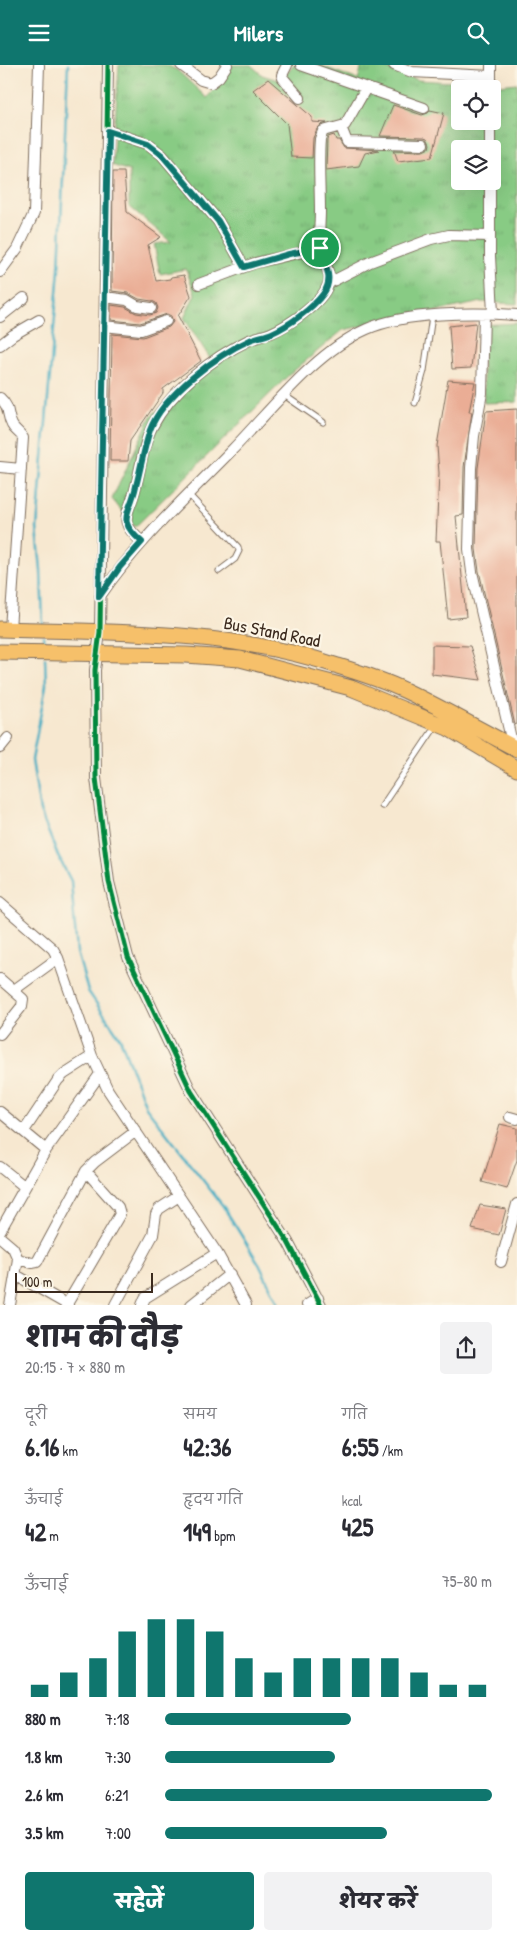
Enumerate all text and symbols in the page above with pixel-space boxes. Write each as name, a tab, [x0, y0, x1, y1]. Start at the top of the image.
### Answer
text: Milers	[234, 18, 283, 48]
icon: menu	[25, 19, 53, 47]
icon: search	[464, 19, 492, 47]
map controls	[451, 80, 501, 190]
button: locate	[451, 80, 501, 130]
button: layers	[451, 140, 501, 190]
pin	[299, 227, 341, 269]
icon: arrive	[306, 234, 334, 262]
street label: Bus Stand Road	[222, 610, 322, 653]
scale bar	[15, 1270, 152, 1293]
text: 100 m	[22, 1272, 52, 1291]
text: शाम की दौड़	[25, 1318, 180, 1356]
button: share	[440, 1322, 492, 1374]
text: 20:15 · 7 × 880 m	[25, 1356, 125, 1378]
text: दूरी	[25, 1404, 47, 1423]
text: समय	[183, 1404, 217, 1423]
text: गति	[342, 1404, 367, 1423]
text: 6.16	[25, 1430, 59, 1464]
text: 42:36	[183, 1430, 231, 1464]
text: 6:55	[342, 1430, 379, 1464]
text: km	[59, 1441, 78, 1460]
text: /km	[379, 1441, 403, 1460]
text: ऊँचाई	[25, 1489, 63, 1508]
text: हृदय गति	[183, 1489, 242, 1508]
text: kcal	[342, 1491, 362, 1510]
text: 425	[342, 1510, 373, 1544]
text: 42	[25, 1515, 46, 1549]
text: 149	[183, 1515, 211, 1549]
text: m	[46, 1526, 59, 1545]
text: bpm	[211, 1526, 235, 1545]
text: 75–80 m	[442, 1570, 492, 1592]
text: ऊँचाई	[25, 1573, 68, 1595]
text: 880 m	[25, 1708, 61, 1730]
text: 7:18	[105, 1708, 129, 1730]
text: 1.8 km	[25, 1746, 62, 1768]
text: 7:30	[105, 1746, 131, 1768]
text: 2.6 km	[25, 1784, 64, 1806]
text: 6:21	[105, 1784, 128, 1806]
text: 3.5 km	[25, 1822, 64, 1844]
text: 7:00	[105, 1822, 131, 1844]
button: सहेजें	[25, 1872, 254, 1930]
button: शेयर करें	[264, 1872, 492, 1930]

